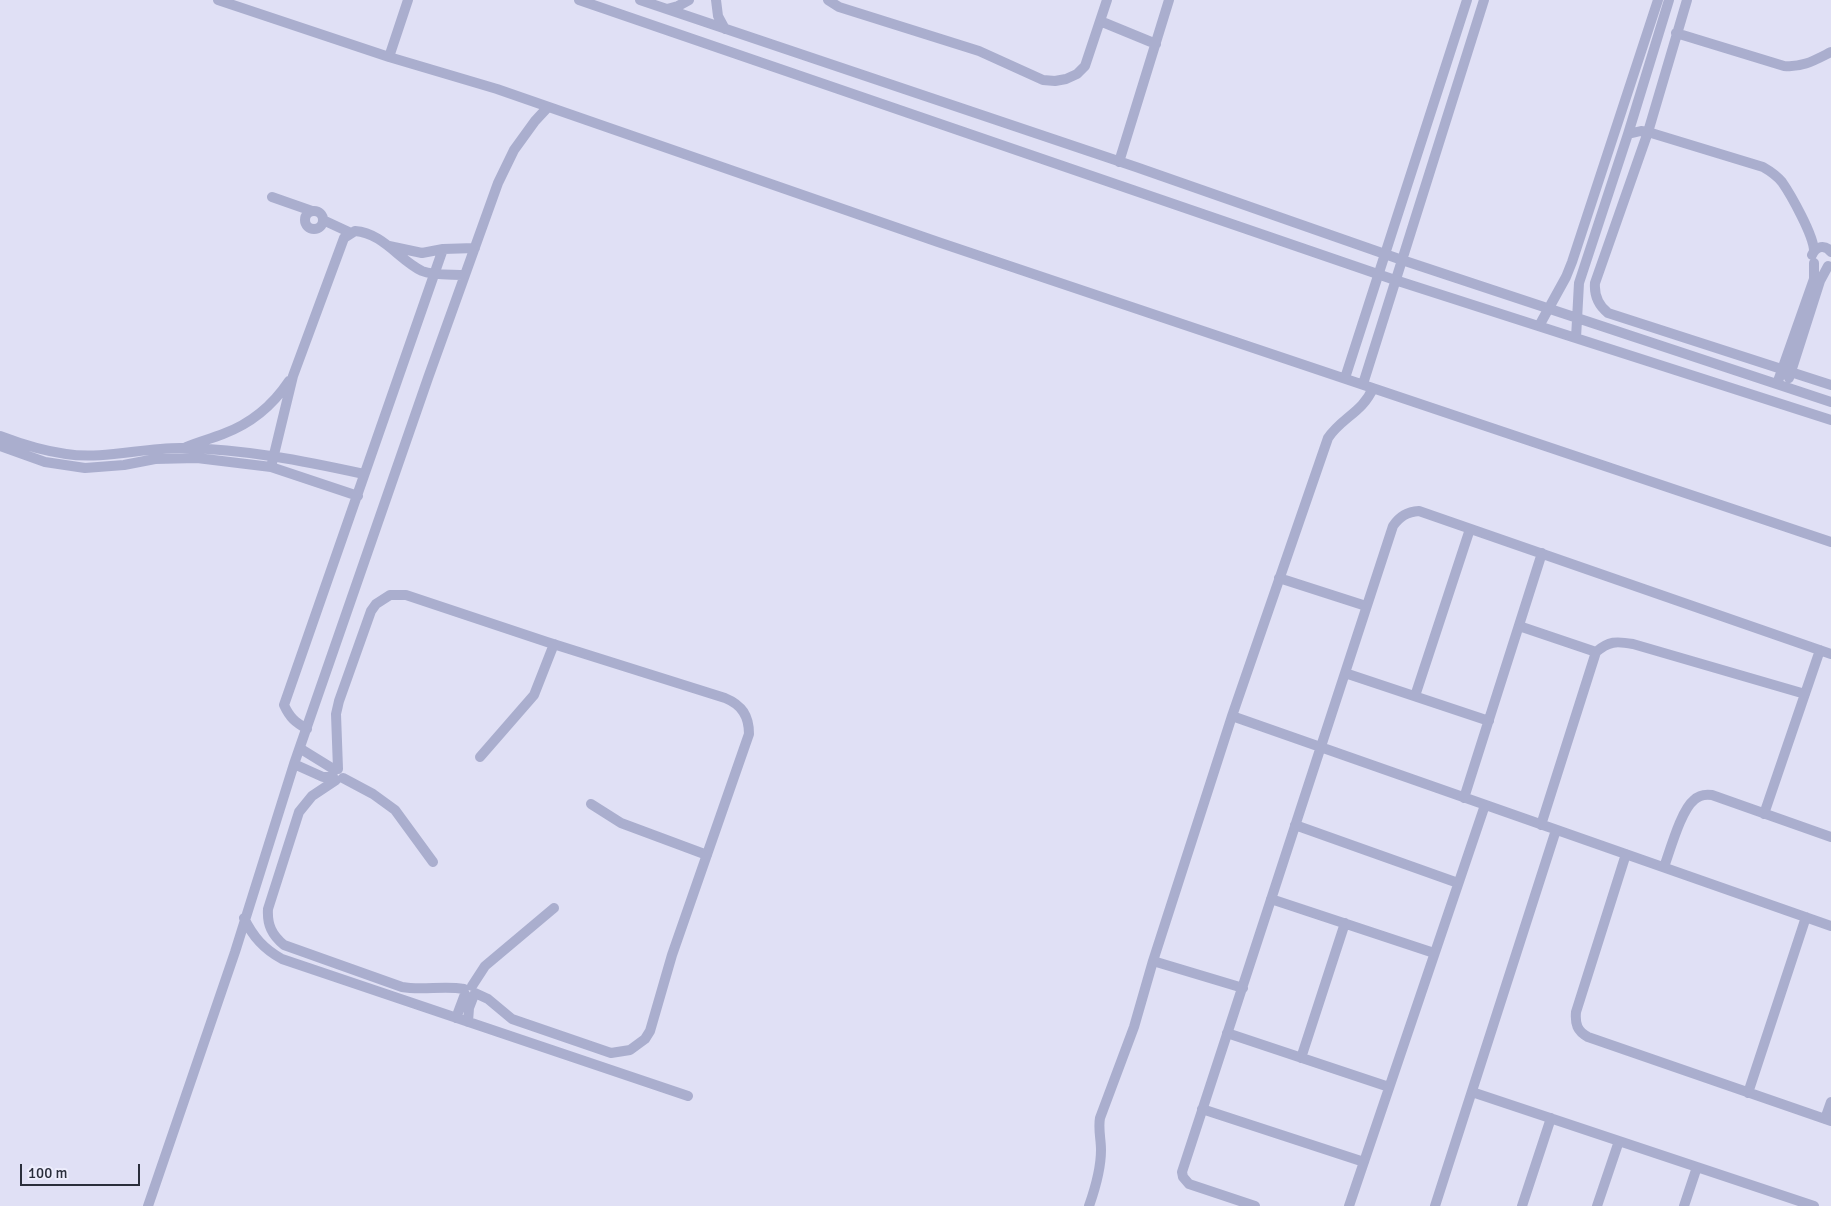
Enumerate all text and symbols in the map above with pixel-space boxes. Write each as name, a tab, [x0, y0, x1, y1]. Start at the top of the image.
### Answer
scale bar	[22, 1154, 142, 1186]
text: 100 m	[28, 1164, 68, 1182]

